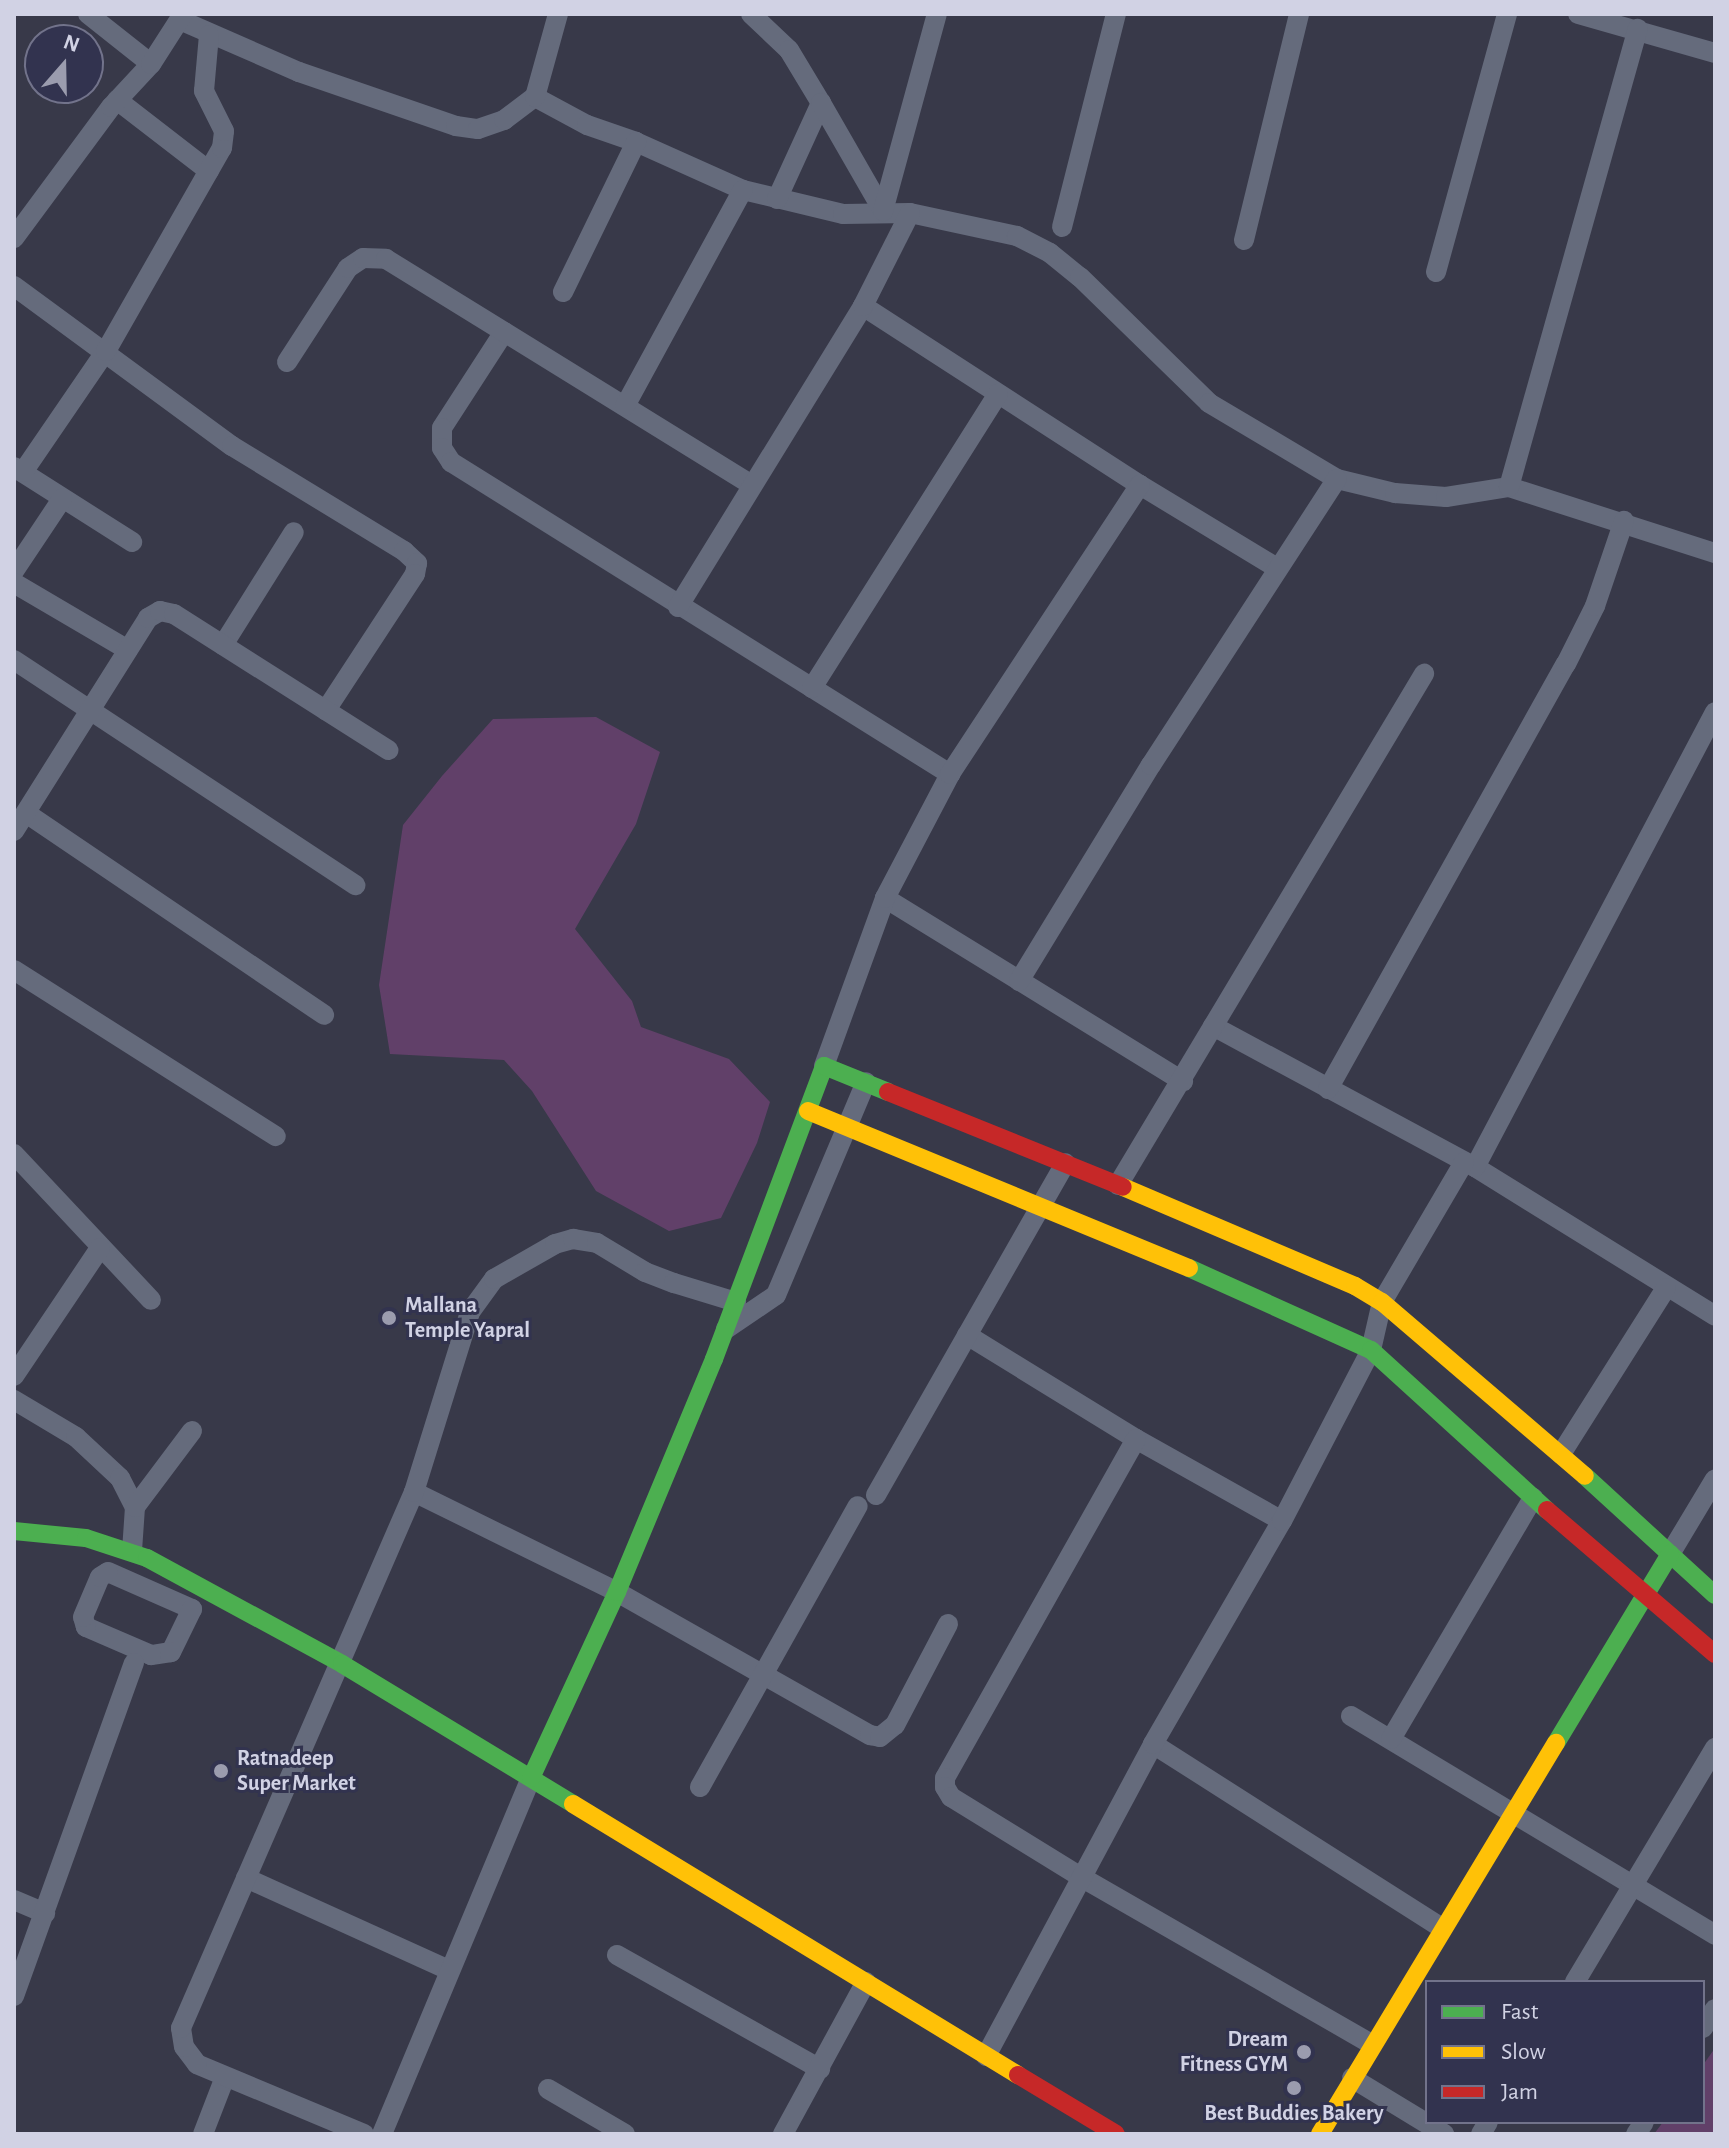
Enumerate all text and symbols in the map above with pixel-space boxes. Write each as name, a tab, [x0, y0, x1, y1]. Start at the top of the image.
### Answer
north arrow	[24, 24, 104, 104]
text: N	[61, 30, 82, 56]
place label: Mallana Temple Yapral	[405, 1292, 530, 1344]
marker: Mallana Temple Yapral	[380, 1309, 398, 1327]
place label: Ratnadeep Super Market	[237, 1745, 356, 1796]
marker: Ratnadeep Super Market	[212, 1762, 230, 1780]
legend	[1425, 1980, 1705, 2124]
text: Fast	[1501, 2000, 1538, 2024]
place label: Dream Fitness GYM	[1180, 2026, 1288, 2078]
text: Slow	[1501, 2040, 1546, 2064]
marker: Dream Fitness GYM	[1295, 2043, 1313, 2061]
marker: Best Buddies Bakery	[1285, 2079, 1303, 2097]
text: Jam	[1501, 2080, 1538, 2104]
place label: Best Buddies Bakery	[1204, 2101, 1384, 2127]

